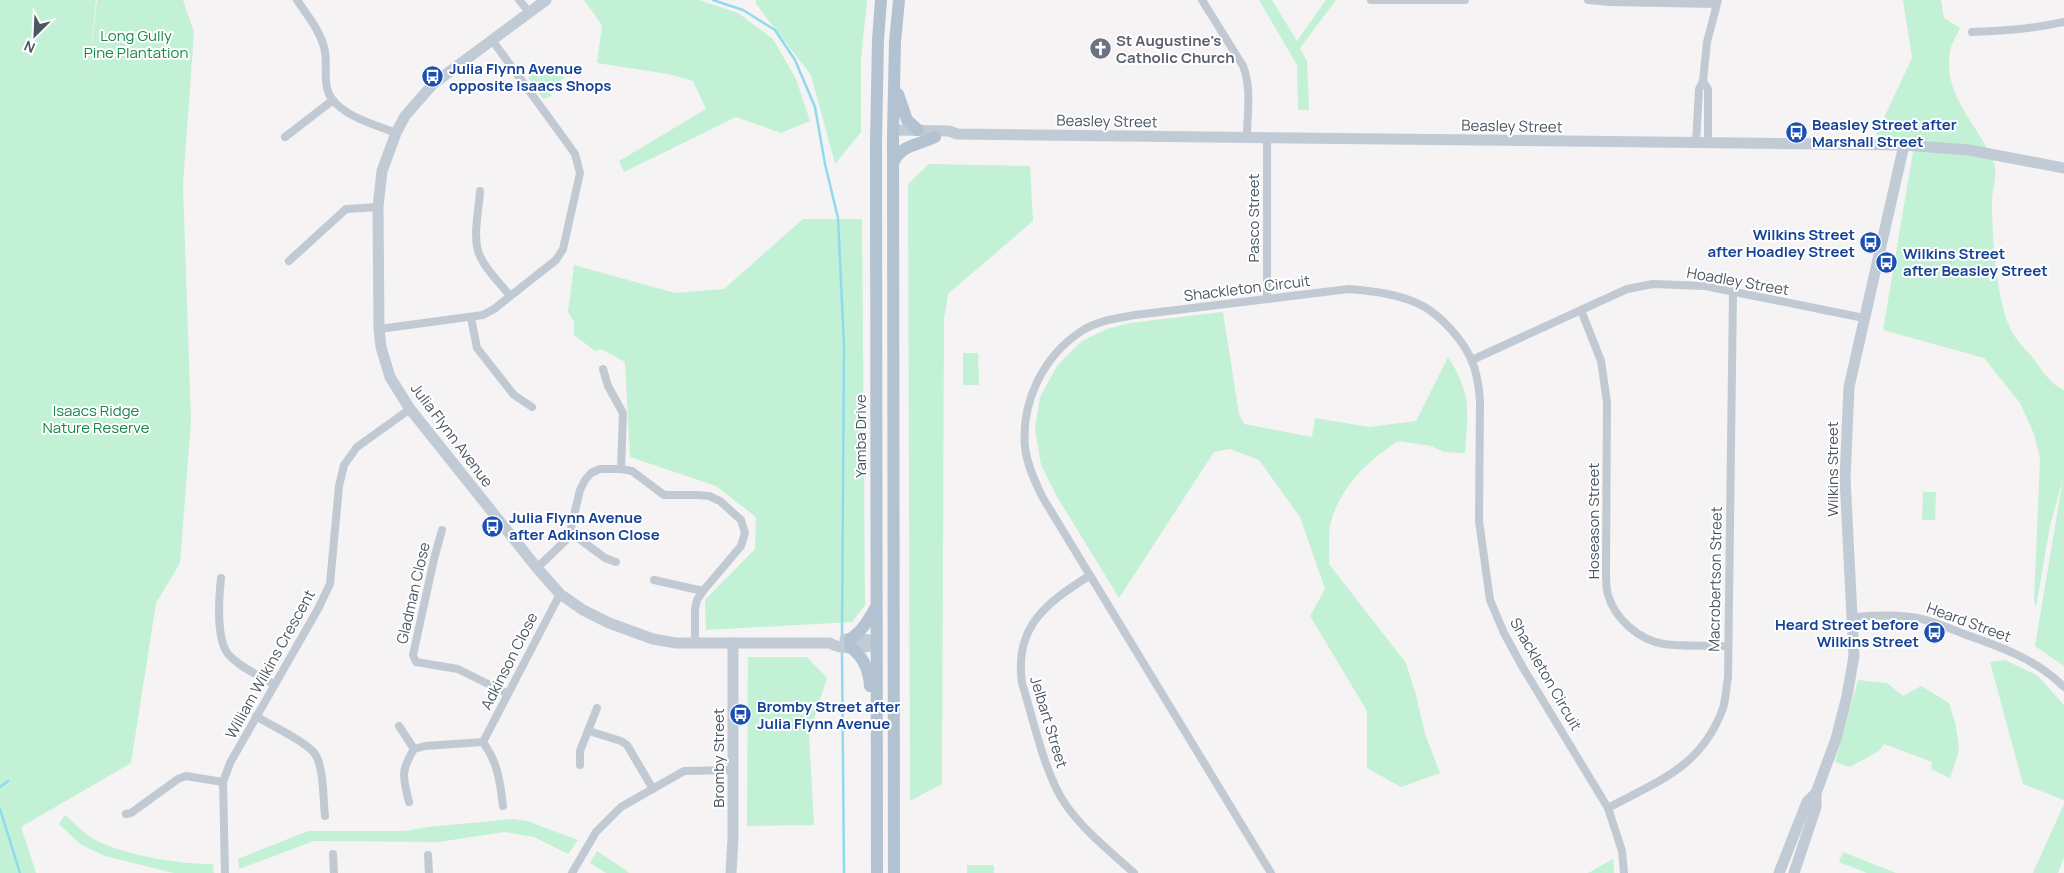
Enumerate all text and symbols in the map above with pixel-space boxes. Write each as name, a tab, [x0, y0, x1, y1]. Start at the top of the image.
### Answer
north arrow	[10, 10, 60, 60]
park label: Long Gully Pine Plantation	[84, 25, 188, 63]
place label: St Augustine's Catholic Church	[1116, 30, 1235, 68]
text: N	[21, 37, 38, 58]
church icon: St Augustine's Catholic Church	[1088, 37, 1112, 61]
place label: Julia Flynn Avenue opposite Isaacs Shops	[449, 58, 611, 96]
bus stop icon: Julia Flynn Avenue opposite Isaacs Shops	[421, 65, 445, 89]
street label: Beasley Street	[1056, 110, 1158, 132]
place label: Beasley Street after Marshall Street	[1812, 114, 1957, 152]
street label: Beasley Street	[1461, 115, 1563, 137]
bus stop icon: Beasley Street after Marshall Street	[1784, 121, 1808, 145]
street label: Pasco Street	[1243, 174, 1264, 262]
place label: Wilkins Street after Hoadley Street	[1707, 224, 1855, 262]
bus stop icon: Wilkins Street after Hoadley Street	[1859, 231, 1883, 255]
place label: Wilkins Street after Beasley Street	[1903, 243, 2048, 281]
bus stop icon: Wilkins Street after Beasley Street	[1875, 250, 1899, 274]
street label: Hoadley Street	[1685, 262, 1791, 300]
street label: Shackleton Circuit	[1183, 270, 1311, 306]
street label: Julia Flynn Avenue	[406, 379, 498, 492]
street label: Yamba Drive	[850, 394, 871, 478]
park label: Isaacs Ridge Nature Reserve	[43, 400, 150, 438]
street label: Wilkins Street	[1822, 421, 1843, 517]
street label: Hoseason Street	[1583, 463, 1604, 579]
street label: Macrobertson Street	[1703, 506, 1727, 652]
place label: Julia Flynn Avenue after Adkinson Close	[509, 507, 660, 545]
bus stop icon: Julia Flynn Avenue after Adkinson Close	[481, 514, 505, 538]
street label: Gladman Close	[391, 540, 435, 646]
street label: William Wilkins Crescent	[220, 586, 320, 742]
street label: Heard Street	[1924, 597, 2014, 647]
street label: Adkinson Close	[475, 609, 543, 713]
street label: Shackleton Circuit	[1505, 614, 1587, 734]
place label: Heard Street before Wilkins Street	[1775, 614, 1919, 652]
bus stop icon: Heard Street before Wilkins Street	[1923, 621, 1947, 645]
street label: Jelbart Street	[1025, 674, 1073, 770]
place label: Bromby Street after Julia Flynn Avenue	[757, 696, 900, 734]
bus stop icon: Bromby Street after Julia Flynn Avenue	[729, 703, 753, 727]
street label: Bromby Street	[708, 708, 729, 808]

